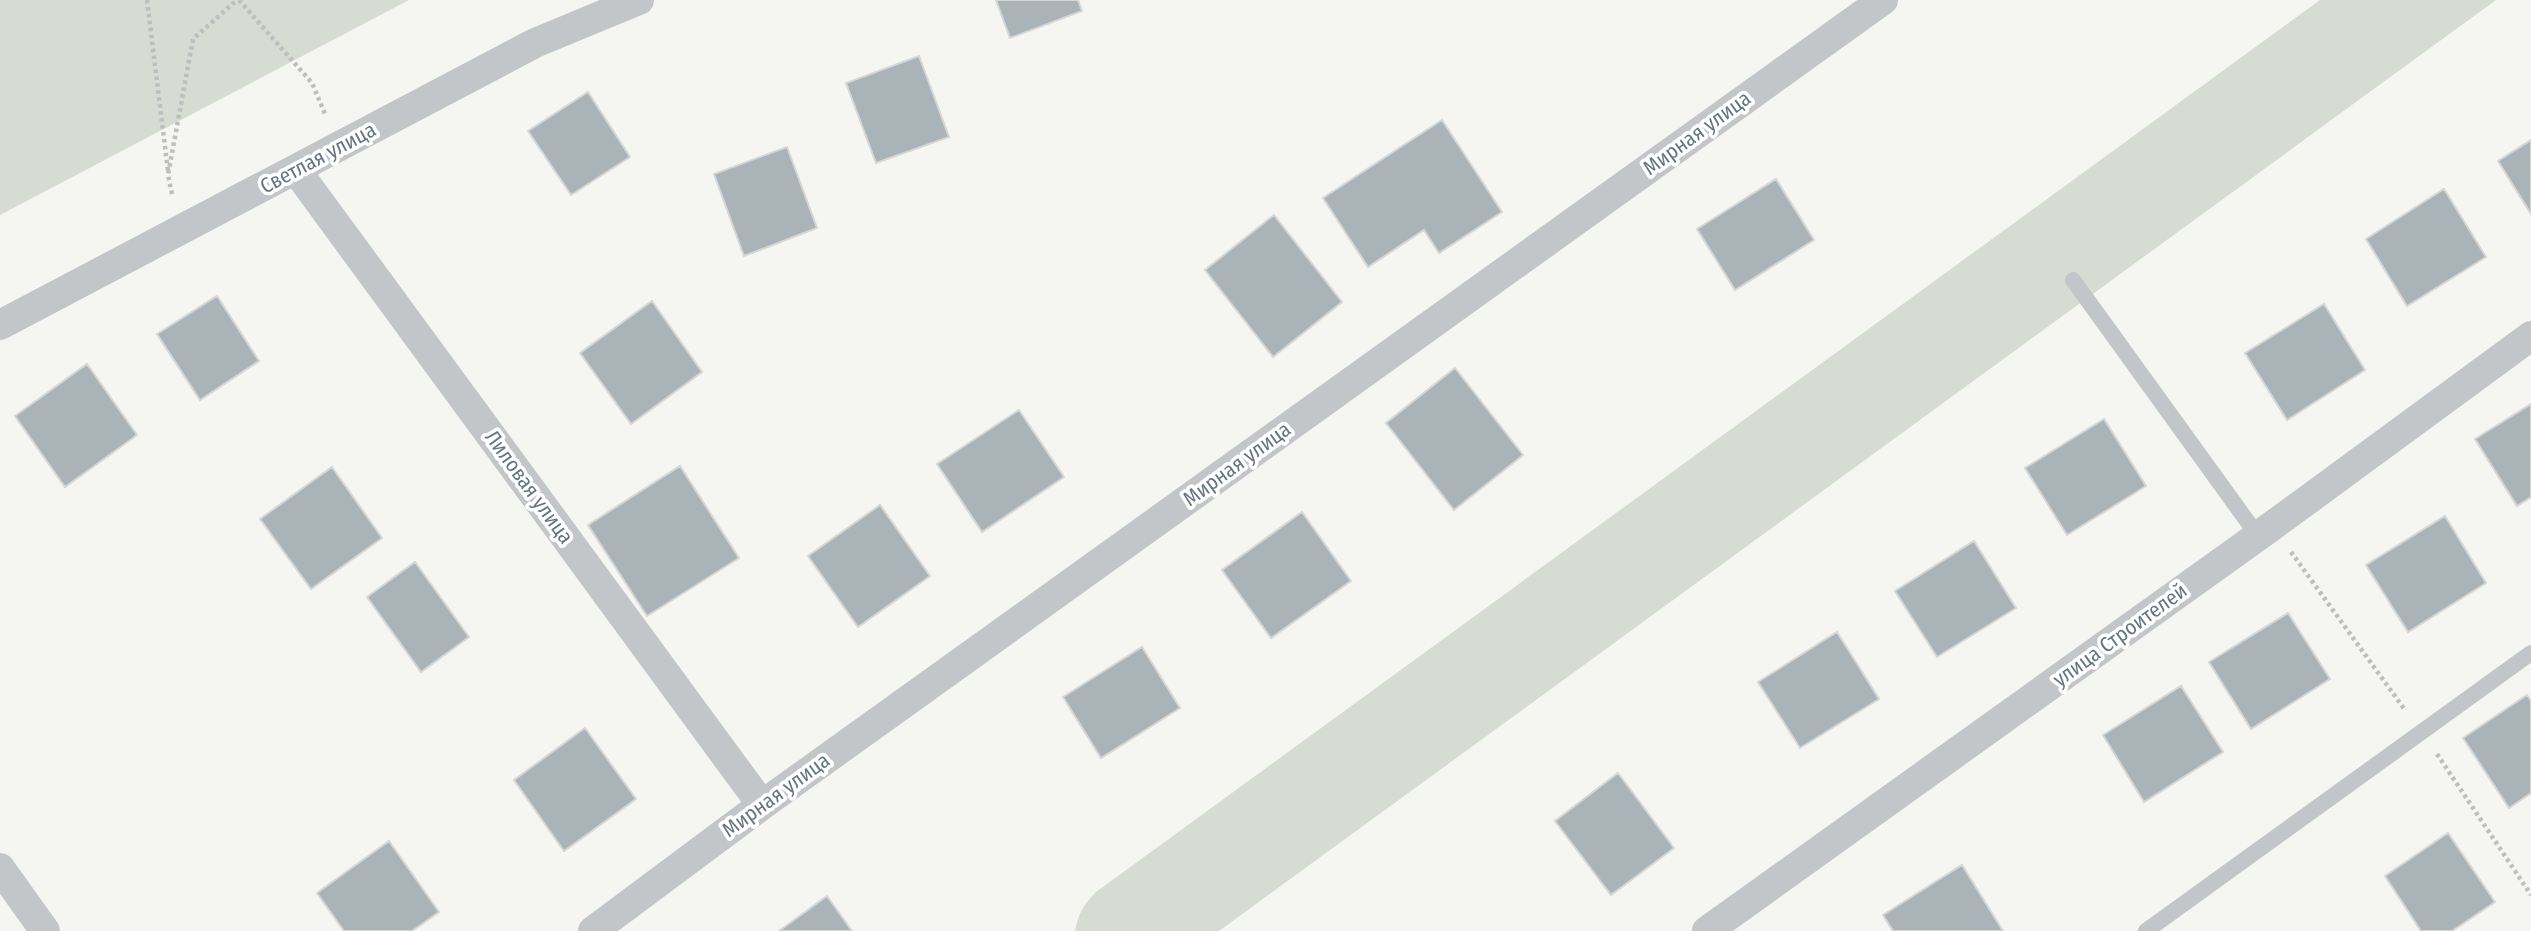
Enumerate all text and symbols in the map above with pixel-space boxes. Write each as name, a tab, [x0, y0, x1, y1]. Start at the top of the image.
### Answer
street label: Мирная улица	[1638, 85, 1756, 181]
street label: Светлая улица	[256, 117, 380, 199]
street label: Мирная улица	[1178, 416, 1296, 512]
street label: Лиловая улица	[479, 425, 579, 549]
street label: улица Строителей	[2048, 578, 2192, 692]
street label: Мирная улица	[717, 747, 835, 843]

